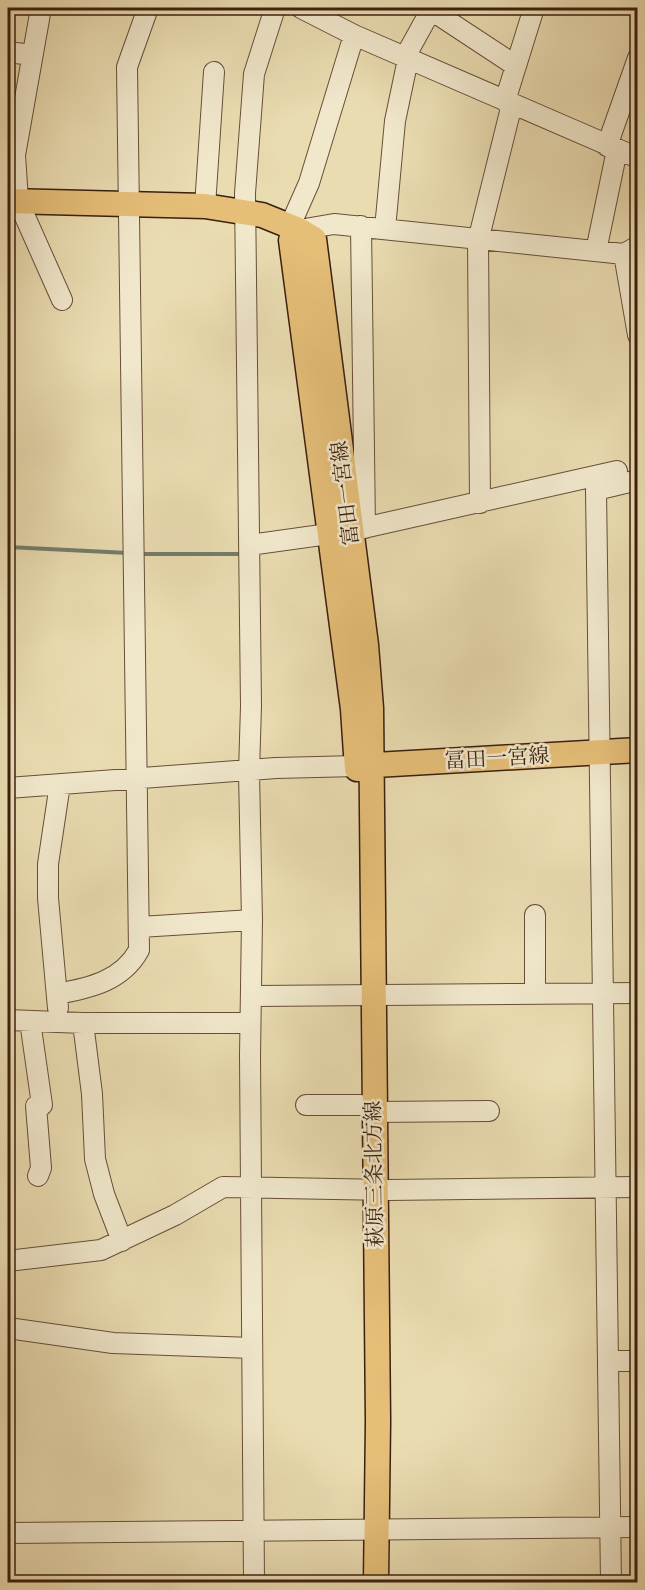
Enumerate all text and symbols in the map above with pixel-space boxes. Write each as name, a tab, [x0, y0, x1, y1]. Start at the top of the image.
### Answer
street label: 富田一宮線	[327, 439, 365, 547]
street label: 冨田一宮線	[444, 743, 550, 775]
street label: 萩原三条北方線	[361, 1100, 389, 1248]

